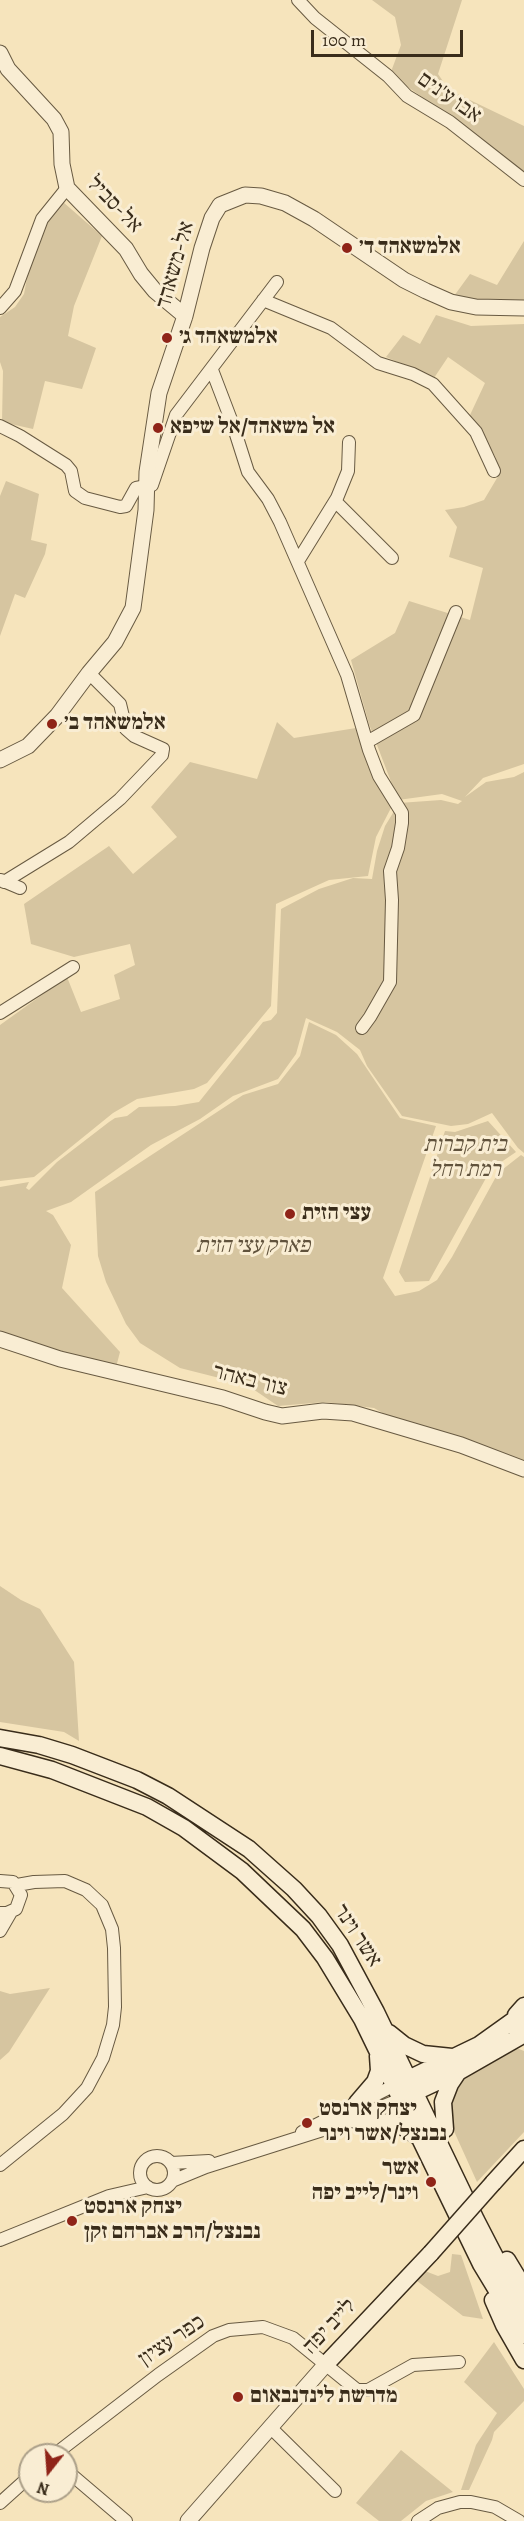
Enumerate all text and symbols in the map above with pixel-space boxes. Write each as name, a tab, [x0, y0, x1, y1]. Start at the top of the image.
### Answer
scale bar	[314, 18, 466, 56]
text: 100 m	[322, 28, 366, 52]
street label: אבו ע'נים	[412, 66, 486, 130]
street label: אל-סביל	[80, 171, 148, 239]
street label: אל-משאהד	[151, 218, 201, 312]
place label: אלמשאהד ד׳	[359, 235, 461, 261]
marker: אלמשאהד ד׳	[340, 241, 354, 255]
place label: אלמשאהד ג׳	[179, 325, 278, 351]
marker: אלמשאהד ג׳	[160, 331, 174, 345]
place label: אל משאהד/אל שיפא	[170, 415, 335, 441]
marker: אל משאהד/אל שיפא	[151, 421, 165, 435]
place label: אלמשאהד ב׳	[64, 711, 166, 737]
marker: אלמשאהד ב׳	[45, 717, 59, 731]
park label: בית קברות רמת רחל	[423, 1133, 507, 1184]
place label: עצי הזית	[302, 1201, 371, 1227]
marker: עצי הזית	[283, 1207, 297, 1221]
park label: פארק עצי הזית	[196, 1234, 310, 1260]
street label: צור באהר	[210, 1359, 290, 1403]
street label: אשר וינר	[327, 1900, 387, 1972]
place label: יצחק ארנסט נבנצל/אשר וינר	[319, 2097, 447, 2148]
marker: יצחק ארנסט נבנצל/אשר וינר	[300, 2116, 314, 2130]
place label: אשר וינר/לייב יפה	[312, 2156, 419, 2208]
marker: אשר וינר/לייב יפה	[424, 2175, 438, 2189]
place label: יצחק ארנסט נבנצל/הרב אברהם זקן	[84, 2195, 261, 2246]
marker: יצחק ארנסט נבנצל/הרב אברהם זקן	[65, 2214, 79, 2228]
street label: לייב יפה	[298, 2294, 362, 2360]
street label: כפר עציון	[134, 2309, 210, 2373]
place label: מדרשת לינדנבאום	[250, 2384, 398, 2410]
marker: מדרשת לינדנבאום	[231, 2390, 245, 2404]
north arrow	[18, 2443, 78, 2503]
text: N	[35, 2476, 52, 2501]

